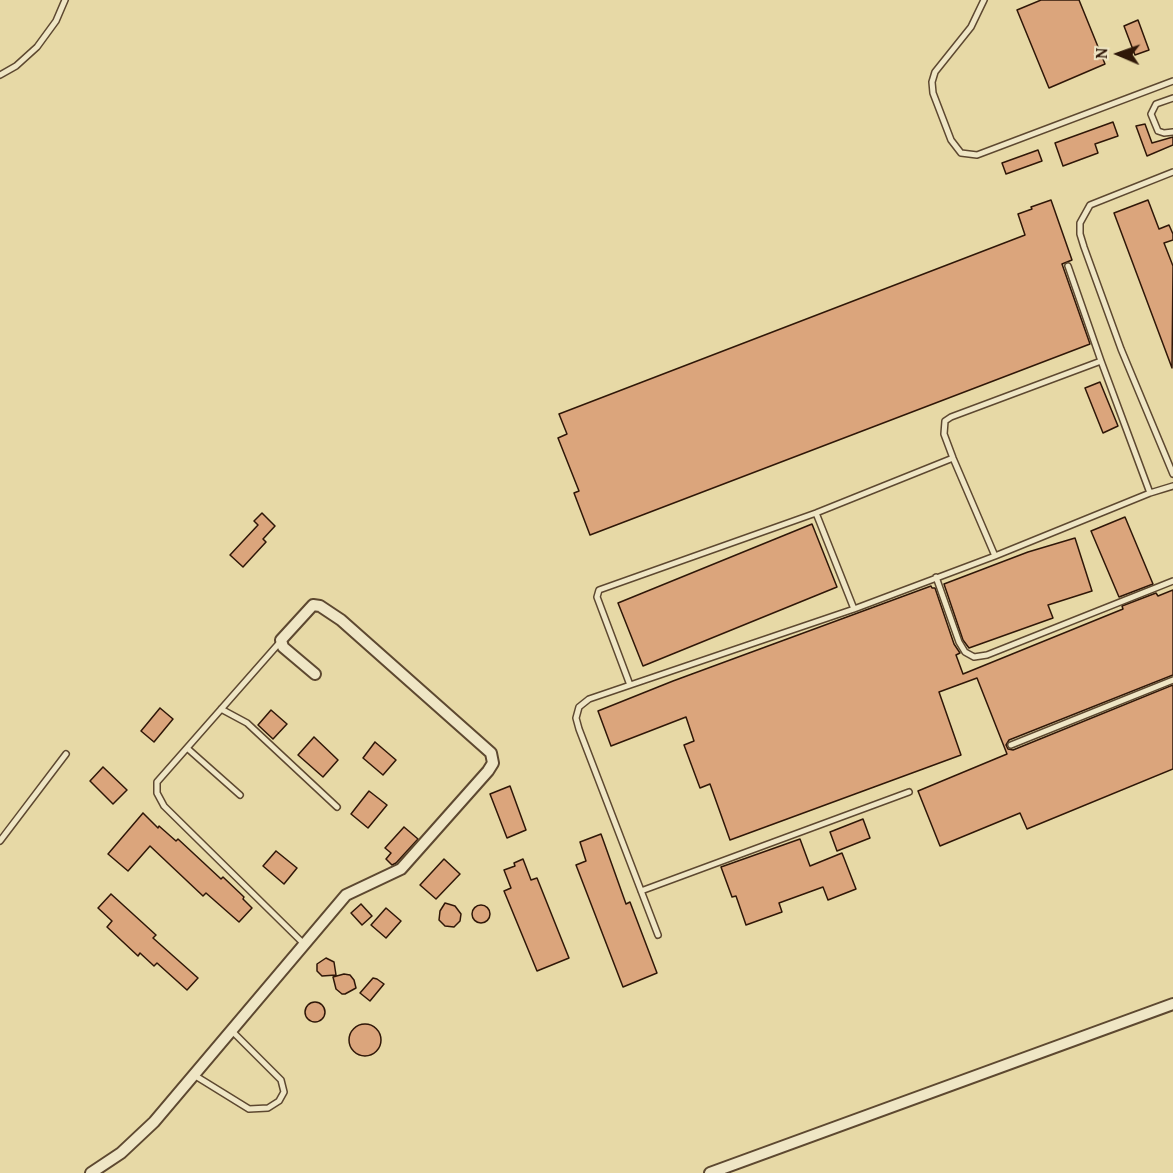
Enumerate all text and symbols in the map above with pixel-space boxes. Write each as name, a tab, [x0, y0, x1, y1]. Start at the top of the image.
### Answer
north arrow	[1089, 24, 1149, 84]
text: N	[1089, 48, 1113, 59]

